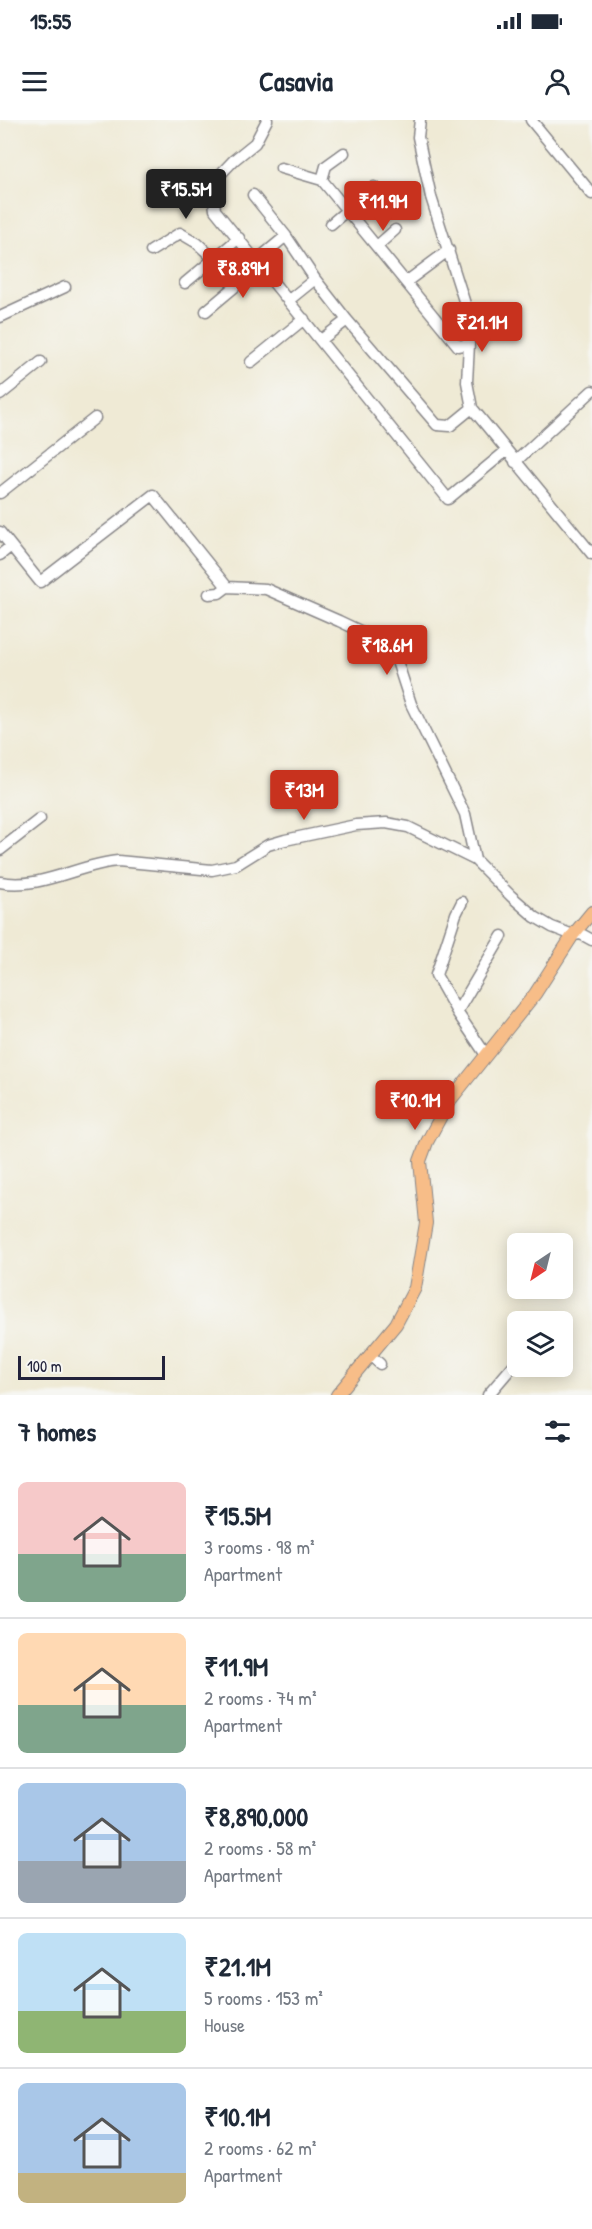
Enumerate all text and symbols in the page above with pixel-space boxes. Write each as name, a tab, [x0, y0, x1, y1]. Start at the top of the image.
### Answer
text: 15:55	[30, 6, 71, 36]
text: Casavia	[259, 63, 333, 99]
icon: menu	[18, 65, 51, 98]
icon: person	[541, 65, 574, 98]
pin: ₹15.5M	[137, 169, 235, 220]
text: ₹15.5M	[160, 175, 212, 202]
pin: ₹11.9M	[334, 181, 432, 232]
text: ₹11.9M	[358, 187, 408, 214]
pin: ₹8.89M	[194, 248, 292, 299]
text: ₹8.89M	[217, 254, 269, 281]
pin: ₹21.1M	[433, 302, 531, 353]
text: ₹21.1M	[456, 308, 508, 335]
pin: ₹18.6M	[338, 625, 436, 676]
text: ₹18.6M	[361, 631, 413, 658]
pin: ₹13M	[268, 770, 340, 821]
text: ₹13M	[284, 776, 324, 803]
pin: ₹10.1M	[366, 1080, 464, 1131]
text: ₹10.1M	[389, 1086, 441, 1113]
north arrow	[507, 1233, 573, 1299]
map controls	[507, 1233, 573, 1377]
button: layers	[507, 1311, 573, 1377]
scale bar	[18, 1353, 165, 1380]
text: 100 m	[27, 1355, 62, 1377]
text: 7 homes	[18, 1414, 96, 1449]
icon: filters	[541, 1415, 574, 1448]
text: ₹15.5M	[204, 1498, 271, 1533]
icon: home	[66, 1506, 138, 1578]
text: 3 rooms · 98 m²	[204, 1533, 315, 1560]
text: Apartment	[204, 1560, 282, 1587]
text: ₹11.9M	[204, 1649, 268, 1684]
icon: home	[66, 1657, 138, 1729]
text: 2 rooms · 74 m²	[204, 1684, 316, 1711]
text: Apartment	[204, 1711, 282, 1738]
text: ₹8,890,000	[204, 1799, 308, 1834]
icon: home	[66, 1807, 138, 1879]
text: 2 rooms · 58 m²	[204, 1834, 316, 1861]
text: Apartment	[204, 1861, 282, 1888]
text: ₹21.1M	[204, 1949, 271, 1984]
icon: home	[66, 1957, 138, 2029]
text: 5 rooms · 153 m²	[204, 1984, 323, 2011]
text: House	[204, 2011, 245, 2038]
text: ₹10.1M	[204, 2099, 270, 2134]
icon: home	[66, 2107, 138, 2179]
text: 2 rooms · 62 m²	[204, 2134, 316, 2161]
text: Apartment	[204, 2161, 282, 2188]

